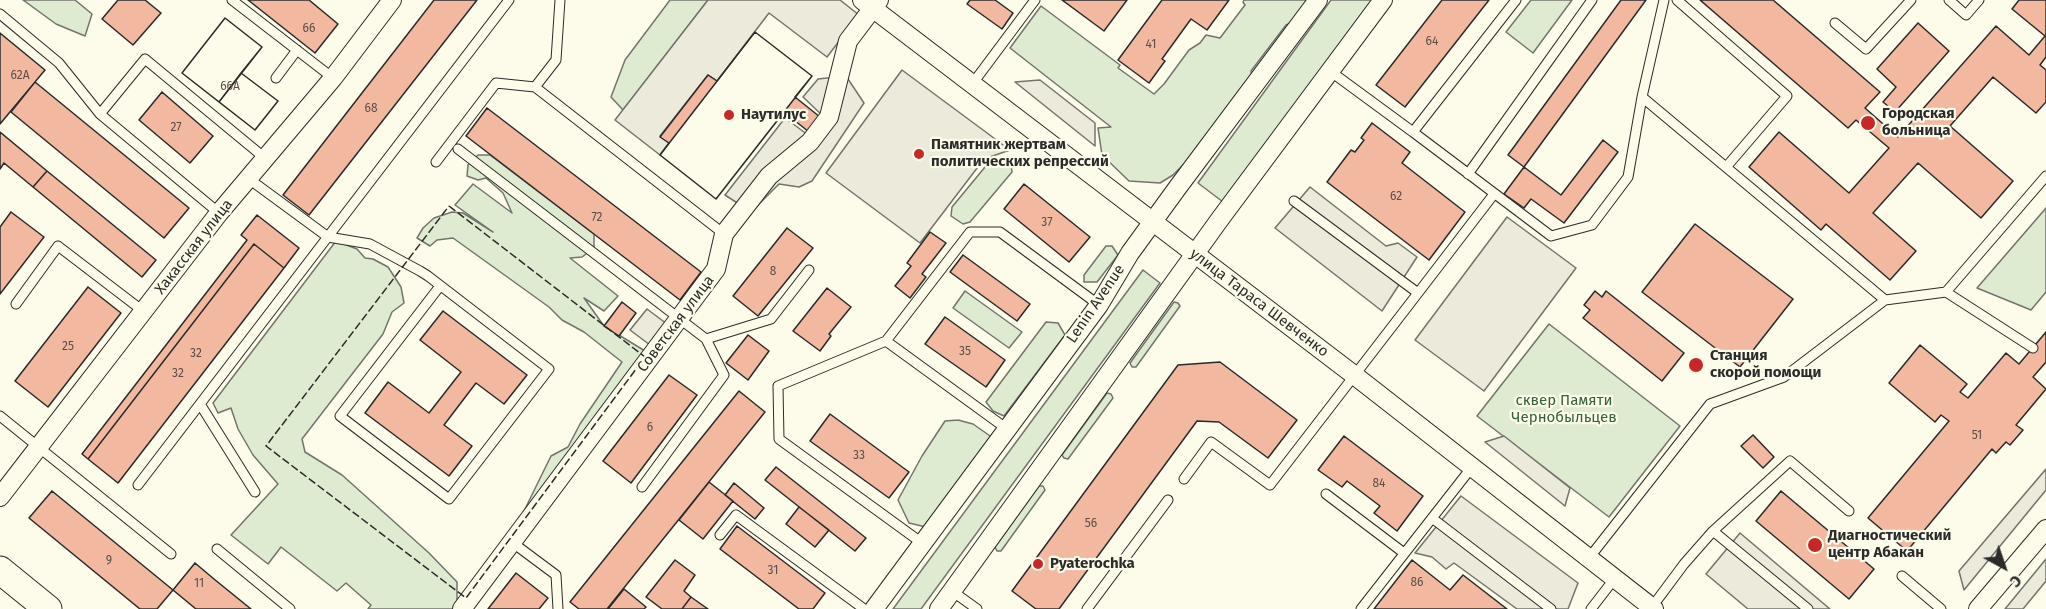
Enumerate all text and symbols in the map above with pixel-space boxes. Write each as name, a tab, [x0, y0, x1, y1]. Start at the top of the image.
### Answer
house number: 66	[303, 22, 315, 36]
house number: 64	[1426, 35, 1438, 49]
house number: 41	[1146, 38, 1156, 52]
house number: 62А	[10, 69, 30, 83]
house number: 66А	[220, 80, 240, 94]
house number: 68	[364, 102, 378, 116]
place label: Городская больница	[1882, 105, 1954, 140]
place label: Наутилус	[741, 106, 806, 124]
marker: Наутилус	[722, 108, 736, 122]
marker: Городская больница	[1859, 114, 1877, 132]
house number: 27	[170, 121, 182, 135]
place label: Памятник жертвам политических репрессий	[931, 136, 1109, 171]
marker: Памятник жертвам политических репрессий	[912, 147, 926, 161]
house number: 62	[1390, 190, 1402, 204]
street label: Хакасская улица	[151, 196, 237, 298]
house number: 72	[591, 211, 603, 225]
house number: 37	[1041, 216, 1053, 230]
street label: улица Тараса Шевченко	[1186, 245, 1332, 361]
street label: Lenin Avenue	[1063, 261, 1129, 347]
house number: 8	[770, 265, 776, 279]
street label: Советская улица	[634, 272, 718, 376]
house number: 25	[62, 340, 74, 354]
house number: 35	[959, 345, 971, 359]
house number: 32	[190, 347, 202, 361]
place label: Станция скорой помощи	[1710, 347, 1821, 382]
marker: Станция скорой помощи	[1687, 356, 1705, 374]
house number: 32	[172, 367, 184, 381]
park label: сквер Памяти Чернобыльцев	[1511, 392, 1617, 427]
house number: 6	[647, 421, 653, 435]
house number: 51	[1972, 429, 1982, 443]
house number: 33	[853, 449, 865, 463]
house number: 84	[1373, 477, 1385, 491]
house number: 56	[1085, 517, 1097, 531]
place label: Диагностический центр Абакан	[1828, 527, 1951, 562]
marker: Диагностический центр Абакан	[1806, 536, 1824, 554]
north arrow	[1974, 537, 2034, 597]
house number: 9	[106, 554, 112, 568]
place label: Pyaterochka	[1050, 555, 1135, 573]
marker: Pyaterochka	[1031, 557, 1045, 571]
house number: 31	[768, 564, 778, 578]
text: С	[2006, 571, 2026, 591]
house number: 86	[1410, 576, 1424, 590]
house number: 11	[194, 577, 204, 591]

